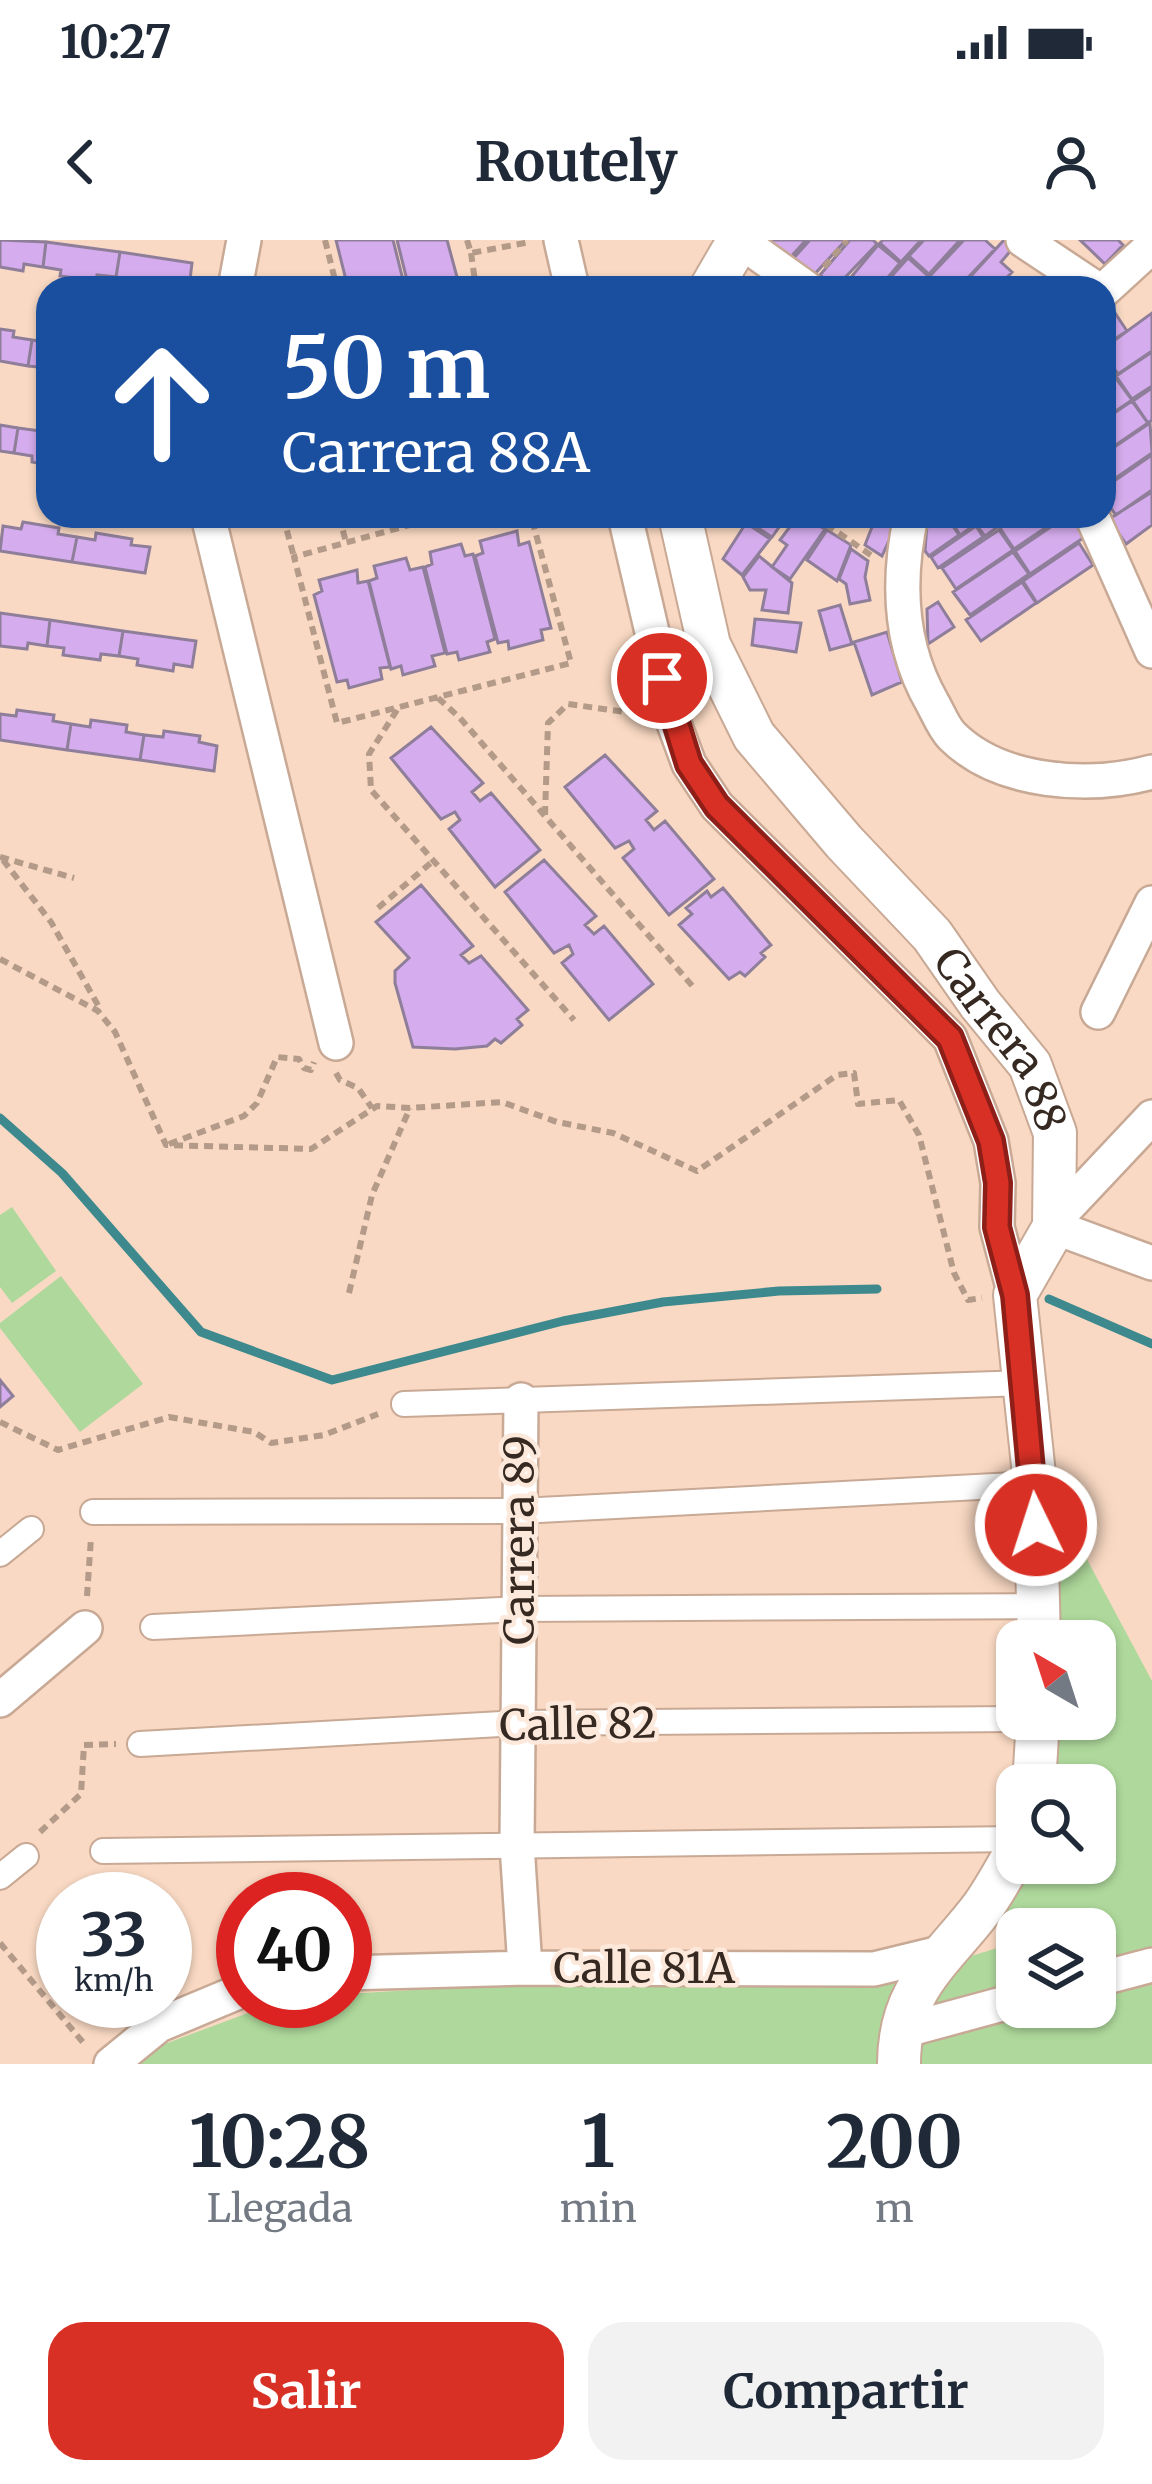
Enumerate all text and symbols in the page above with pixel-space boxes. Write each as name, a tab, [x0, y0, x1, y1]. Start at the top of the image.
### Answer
text: 10:27	[60, 14, 171, 70]
text: Routely	[474, 128, 678, 196]
icon: back	[48, 129, 114, 195]
icon: person	[1038, 129, 1104, 195]
text: 50 m	[282, 315, 490, 421]
icon: ahead	[84, 324, 240, 480]
text: Carrera 88A	[282, 419, 590, 487]
pin	[611, 627, 713, 729]
icon: arrive	[629, 645, 695, 711]
street label: Carrera 88	[923, 938, 1078, 1138]
street label: Carrera 89	[493, 1435, 545, 1645]
position arrow	[973, 1462, 1099, 1588]
north arrow	[996, 1620, 1116, 1740]
map controls	[996, 1620, 1116, 2028]
street label: Calle 82	[499, 1697, 657, 1751]
button: search	[996, 1764, 1116, 1884]
speed limit sign: 40	[216, 1872, 372, 2028]
text: 33	[81, 1897, 147, 1972]
button: layers	[996, 1908, 1116, 2028]
street label: Calle 81A	[553, 1942, 735, 1994]
text: km/h	[74, 1961, 154, 1999]
text: 10:28	[189, 2096, 371, 2187]
text: 1	[582, 2096, 615, 2187]
text: 200	[826, 2096, 963, 2187]
text: Llegada	[207, 2184, 353, 2233]
text: min	[560, 2184, 637, 2233]
text: m	[875, 2184, 914, 2233]
button: Salir	[48, 2322, 564, 2460]
button: Compartir	[588, 2322, 1104, 2460]

